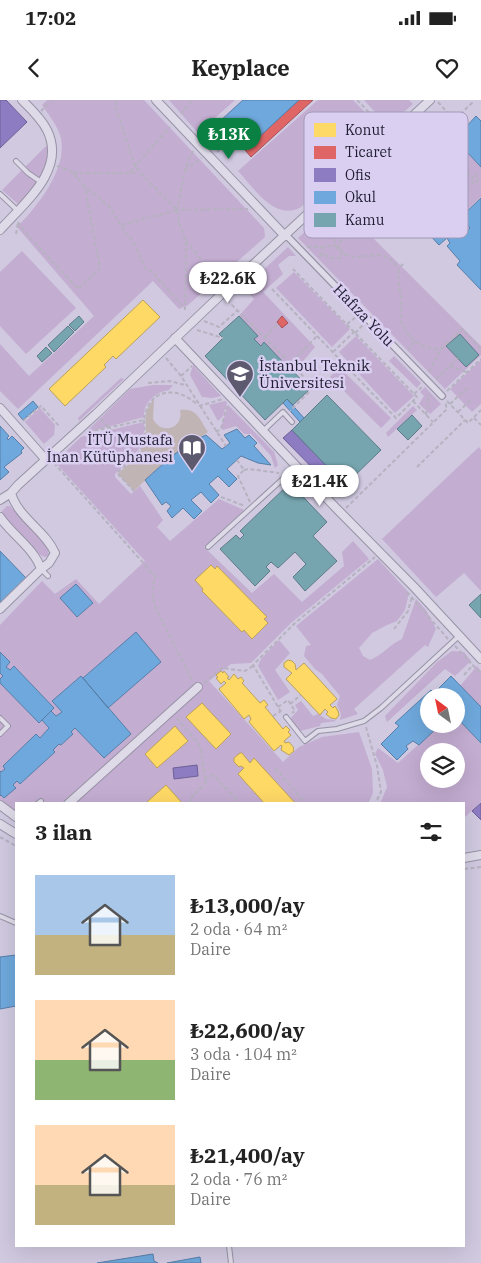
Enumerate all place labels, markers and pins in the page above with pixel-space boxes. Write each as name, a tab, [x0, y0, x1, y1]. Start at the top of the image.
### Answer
pin: ₺13K	[199, 118, 259, 160]
pin: ₺22.6K	[187, 262, 269, 304]
place label: İstanbul Teknik Üniversitesi	[259, 356, 370, 392]
school or university icon: İstanbul Teknik Üniversitesi	[225, 359, 255, 398]
place label: İTÜ Mustafa İnan Kütüphanesi	[46, 430, 173, 466]
library icon: İTÜ Mustafa İnan Kütüphanesi	[177, 433, 207, 472]
pin: ₺21.4K	[279, 464, 361, 507]

